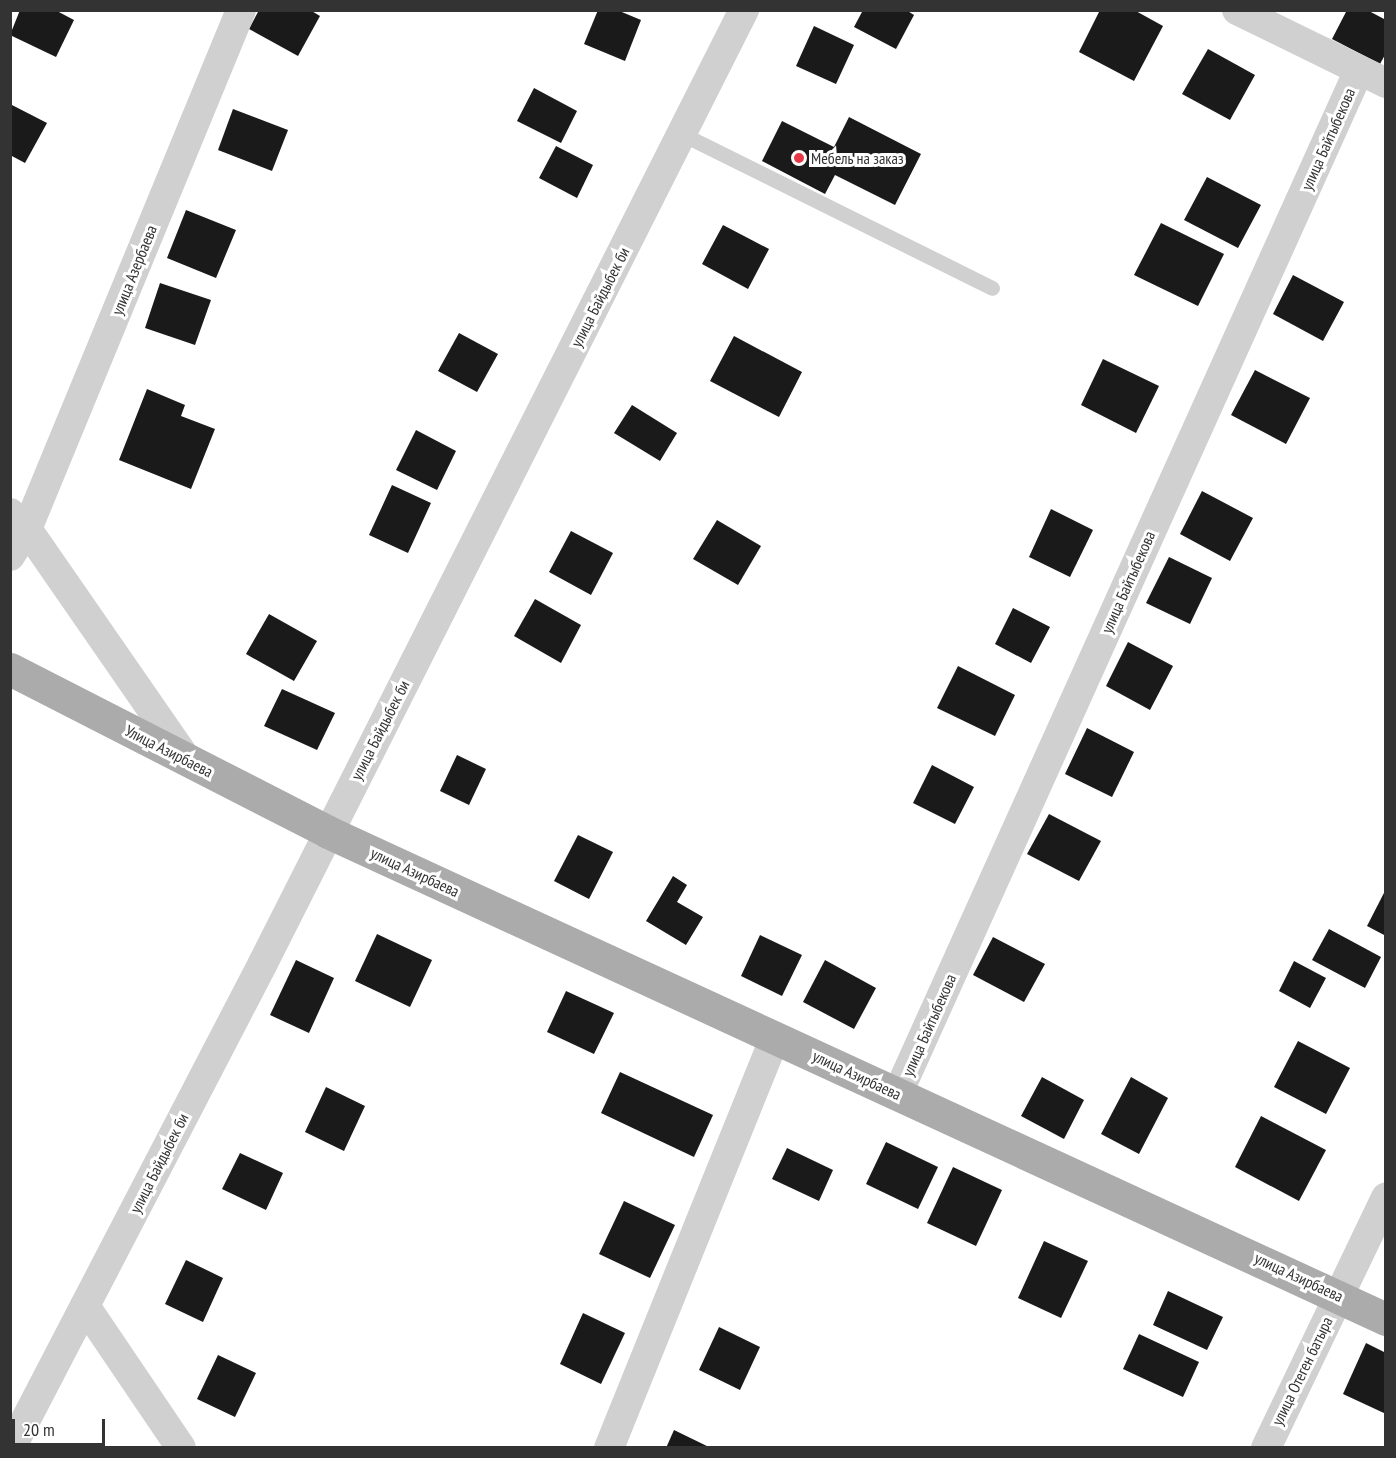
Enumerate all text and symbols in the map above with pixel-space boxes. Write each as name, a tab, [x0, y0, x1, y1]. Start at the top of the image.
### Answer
street label: улица Байтыбекова	[1297, 85, 1359, 193]
place label: Мебель на заказ	[811, 148, 904, 168]
marker: Мебель на заказ	[792, 151, 806, 165]
street label: улица Азербаева	[107, 222, 161, 318]
street label: улица Байдыбек би	[567, 244, 633, 350]
street label: улица Байтыбекова	[1097, 528, 1159, 636]
street label: улица Байдыбек би	[347, 677, 413, 783]
street label: Улица Азирбаева	[122, 721, 216, 781]
street label: улица Азирбаева	[367, 843, 463, 901]
street label: улица Байтыбекова	[898, 971, 960, 1079]
street label: улица Азирбаева	[809, 1046, 905, 1104]
street label: улица Байдыбек би	[126, 1110, 192, 1216]
street label: улица Азирбаева	[1251, 1248, 1347, 1306]
street label: улица Отеген батыра	[1267, 1314, 1337, 1428]
scale bar	[15, 1407, 108, 1445]
text: 20 m	[23, 1418, 55, 1441]

